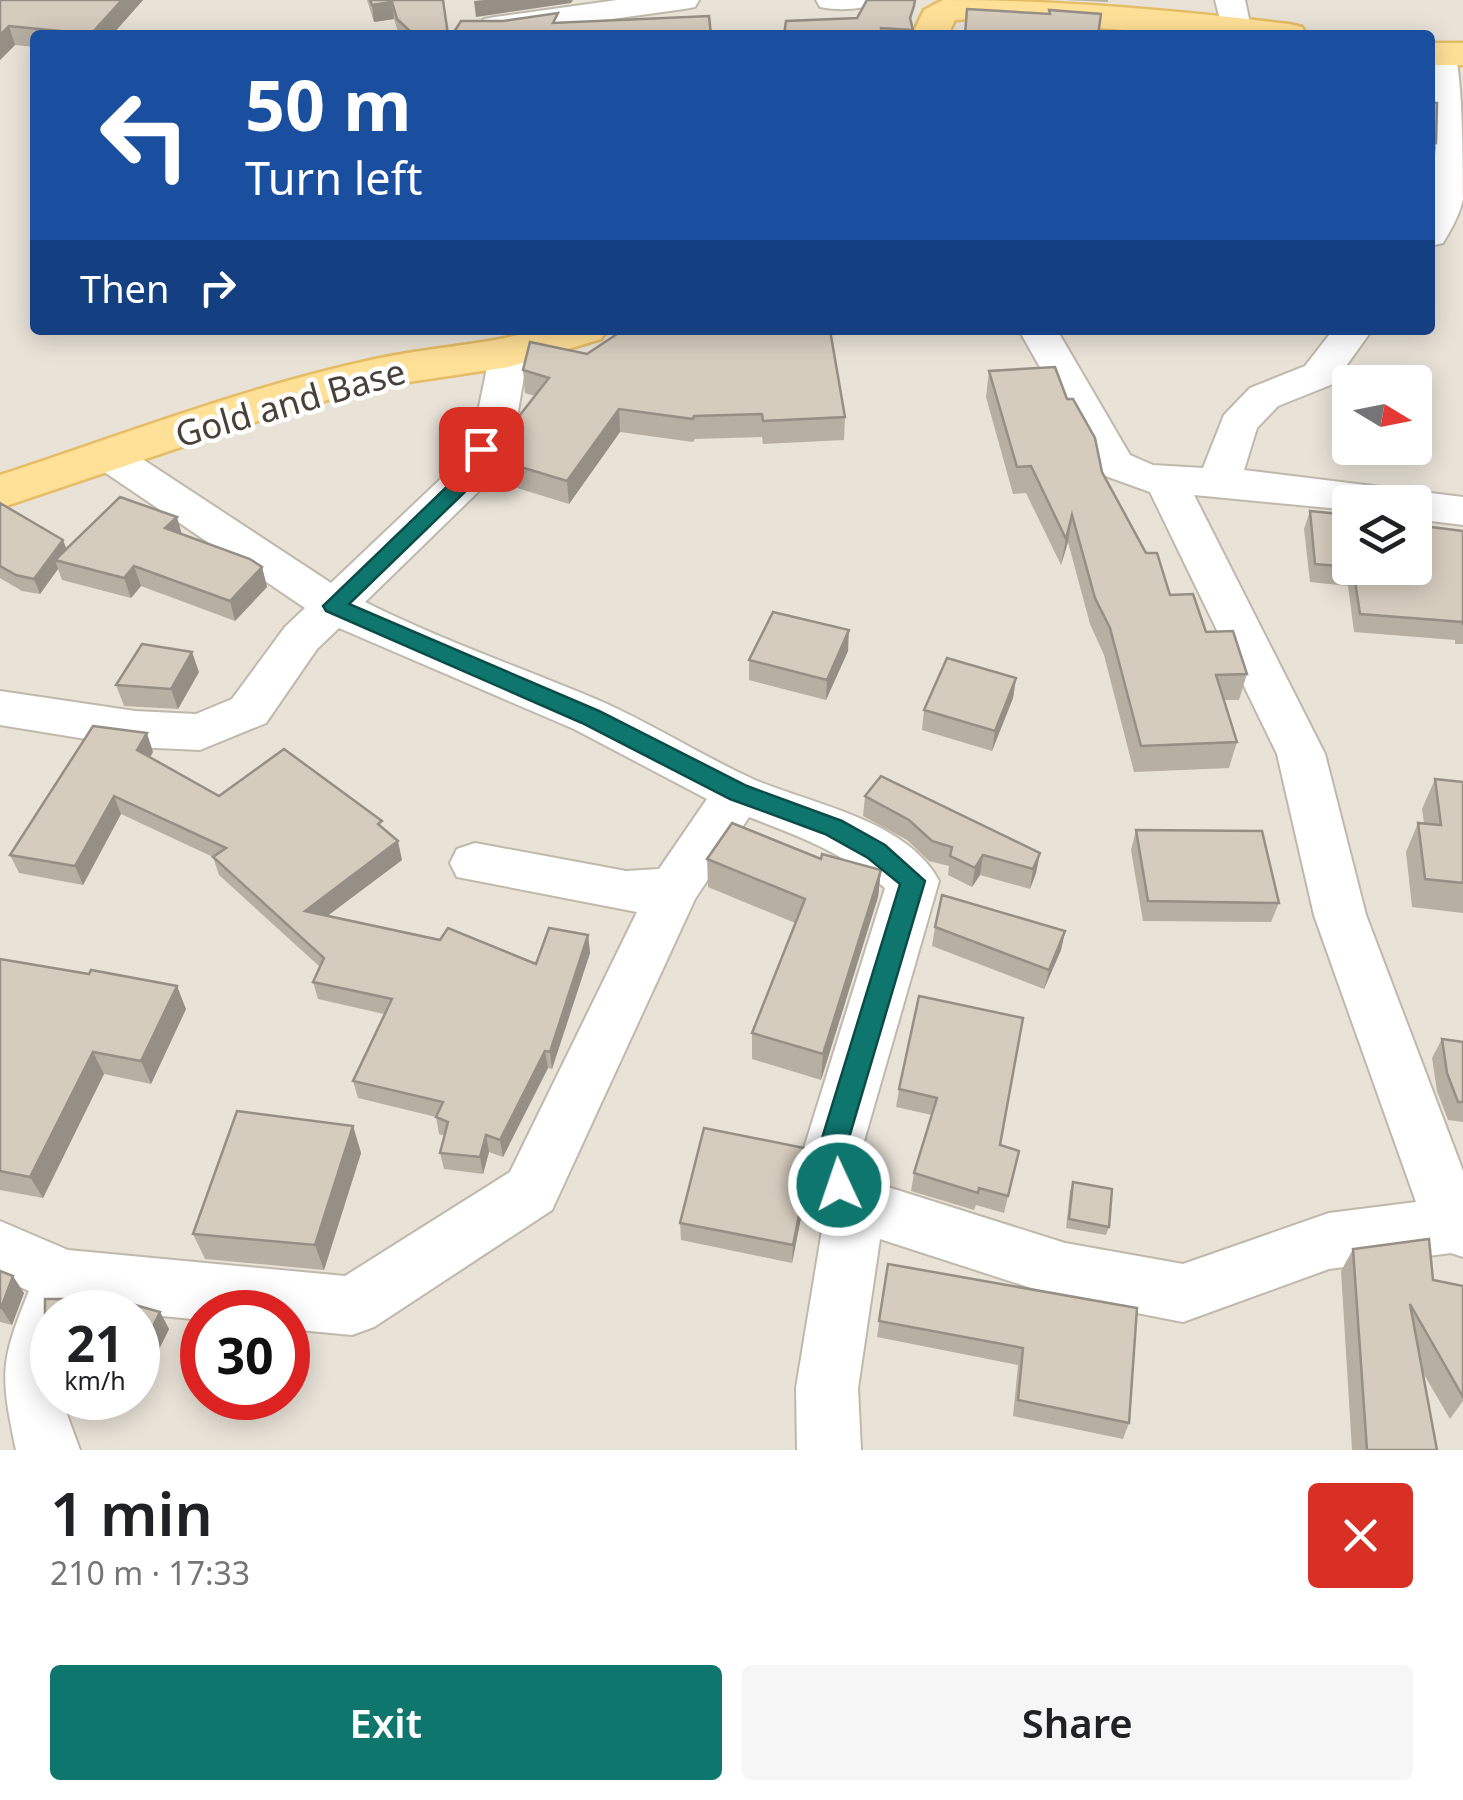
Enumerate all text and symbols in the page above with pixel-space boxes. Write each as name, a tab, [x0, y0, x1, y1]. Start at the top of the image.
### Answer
text: 50 m	[245, 56, 412, 152]
icon: left	[80, 70, 210, 200]
text: Turn left	[245, 147, 422, 208]
icon: right	[190, 260, 245, 315]
text: Then	[80, 262, 170, 314]
street label: Gold and Base	[170, 347, 410, 457]
north arrow	[1332, 365, 1432, 465]
map controls	[1332, 365, 1432, 585]
pin	[439, 407, 524, 492]
icon: arrive	[454, 422, 509, 477]
button: layers	[1332, 485, 1432, 585]
position arrow	[787, 1133, 891, 1237]
speed limit sign: 30	[180, 1290, 310, 1420]
text: 21	[66, 1309, 124, 1377]
text: km/h	[64, 1363, 126, 1397]
text: 1 min	[50, 1472, 213, 1554]
button: close	[1308, 1483, 1413, 1588]
text: 210 m · 17:33	[50, 1551, 250, 1594]
button: Exit	[50, 1665, 722, 1780]
button: Share	[742, 1665, 1413, 1780]

